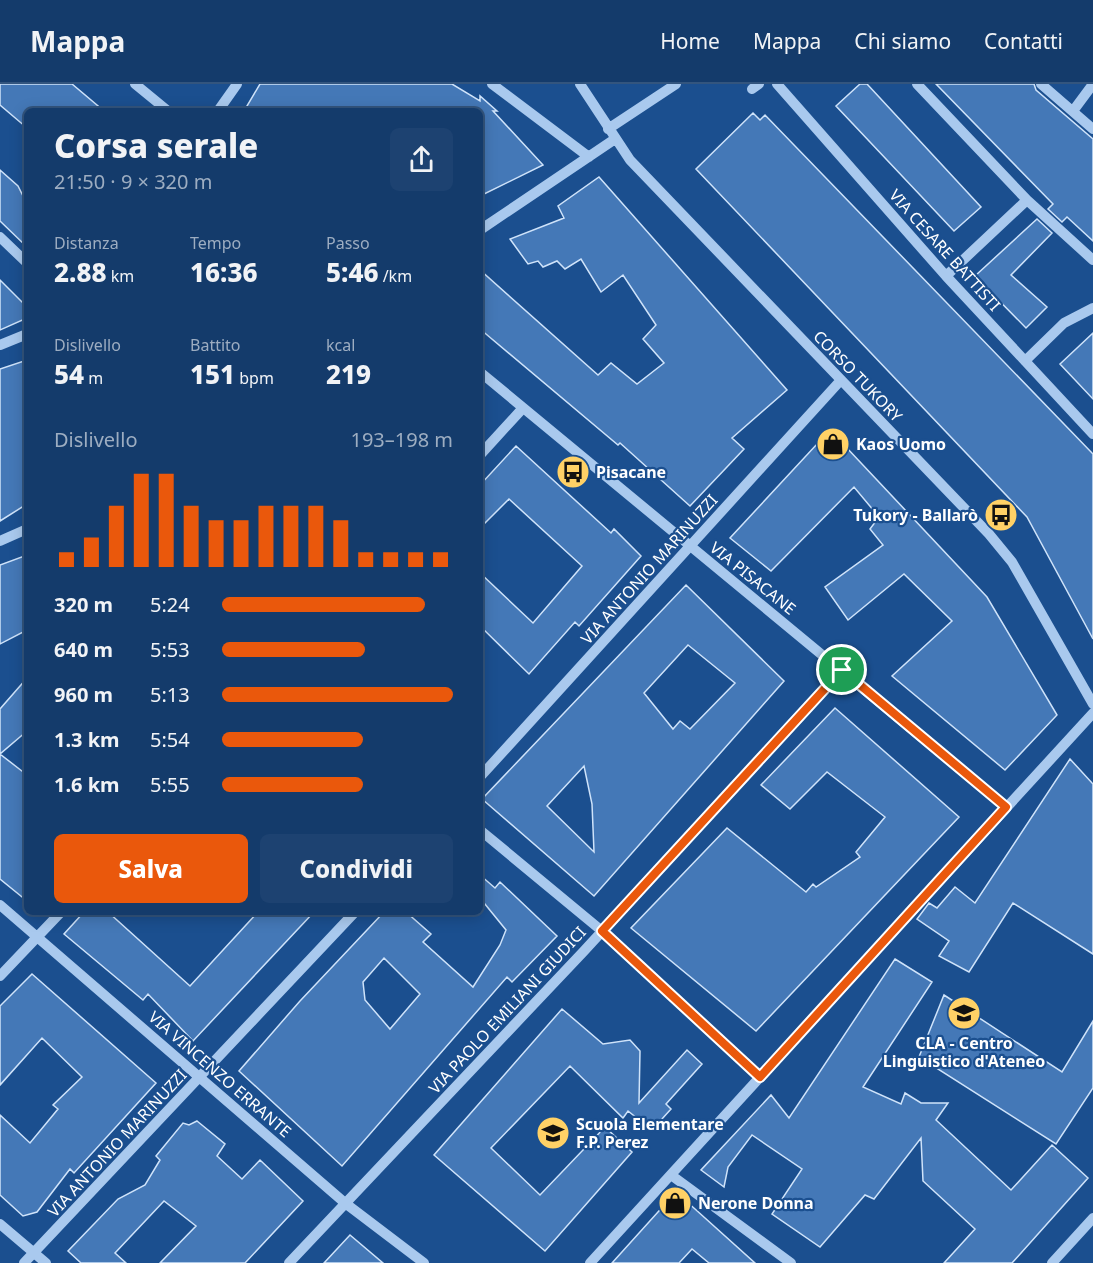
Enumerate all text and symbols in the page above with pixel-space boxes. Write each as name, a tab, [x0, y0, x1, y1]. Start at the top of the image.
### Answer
text: Mappa	[30, 22, 125, 60]
text: Home	[660, 27, 720, 55]
text: Mappa	[753, 27, 821, 55]
text: Chi siamo	[854, 27, 951, 55]
text: Contatti	[984, 27, 1063, 55]
text: Corsa serale	[54, 123, 258, 168]
button: share	[390, 128, 453, 191]
text: 21:50 · 9 × 320 m	[54, 168, 212, 195]
street label: VIA CESARE BATTISTI	[884, 184, 1006, 316]
text: Distanza	[54, 232, 119, 254]
text: Tempo	[190, 232, 241, 254]
text: Passo	[326, 232, 370, 254]
text: 2.88	[54, 254, 107, 290]
text: 16:36	[190, 254, 258, 290]
text: 5:46	[326, 254, 379, 290]
text: km	[107, 265, 134, 287]
text: /km	[379, 265, 412, 287]
street label: CORSO TUKORY	[809, 325, 908, 427]
text: Dislivello	[54, 334, 121, 356]
text: Battito	[190, 334, 241, 356]
text: kcal	[326, 334, 355, 356]
text: 54	[54, 356, 84, 392]
text: 151	[190, 356, 235, 392]
text: 219	[326, 356, 371, 392]
text: m	[84, 367, 103, 389]
text: bpm	[235, 367, 274, 389]
text: Dislivello	[54, 426, 138, 453]
text: 193–198 m	[350, 426, 453, 453]
shop icon: Kaos Uomo	[815, 426, 851, 462]
place label: Kaos Uomo	[856, 433, 946, 455]
bus stop icon: Pisacane	[555, 454, 591, 490]
place label: Pisacane	[596, 461, 666, 483]
street label: VIA ANTONIO MARINUZZI	[576, 489, 722, 649]
bus stop icon: Tukory - Ballarò	[983, 497, 1019, 533]
place label: Tukory - Ballarò	[853, 504, 978, 526]
street label: VIA PISACANE	[705, 537, 801, 619]
text: 320 m	[54, 591, 113, 618]
text: 5:24	[150, 591, 190, 618]
text: 640 m	[54, 636, 113, 663]
text: 5:53	[150, 636, 190, 663]
pin	[816, 644, 867, 695]
icon: arrive	[825, 653, 858, 686]
text: 960 m	[54, 681, 113, 708]
text: 5:13	[150, 681, 190, 708]
text: 1.3 km	[54, 726, 120, 753]
text: 5:54	[150, 726, 190, 753]
text: 1.6 km	[54, 771, 120, 798]
text: 5:55	[150, 771, 190, 798]
button: Salva	[54, 834, 248, 903]
button: Condividi	[260, 834, 453, 903]
street label: VIA PAOLO EMILIANI GIUDICI	[423, 922, 591, 1098]
school or university icon: CLA - Centro Linguistico d'Ateneo	[946, 995, 982, 1031]
street label: VIA VINCENZO ERRANTE	[144, 1006, 296, 1142]
place label: CLA - Centro Linguistico d'Ateneo	[883, 1032, 1045, 1072]
street label: VIA ANTONIO MARINUZZI	[43, 1064, 191, 1222]
place label: Scuola Elementare F.P. Perez	[576, 1113, 724, 1153]
school or university icon: Scuola Elementare F.P. Perez	[535, 1115, 571, 1151]
shop icon: Nerone Donna	[657, 1185, 693, 1221]
place label: Nerone Donna	[698, 1192, 814, 1214]

